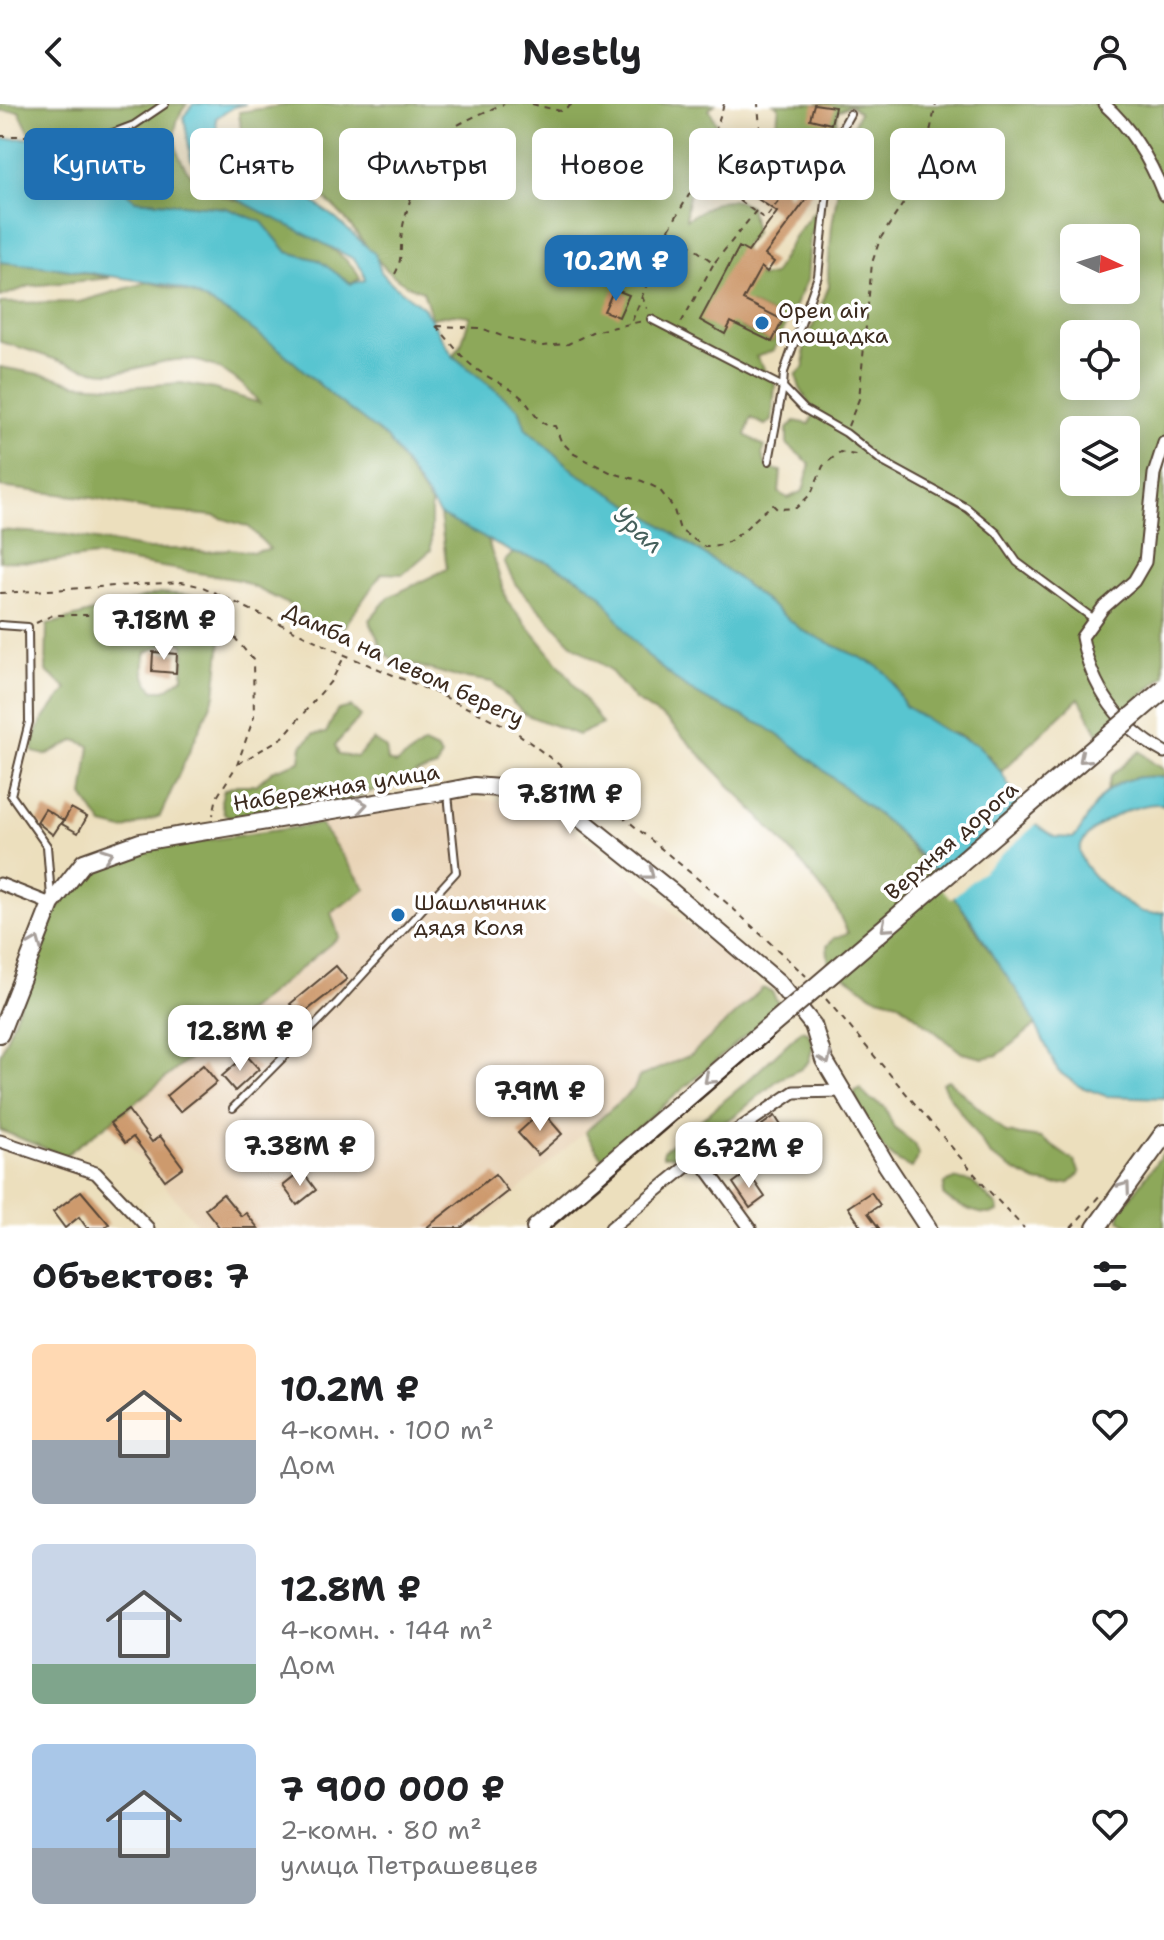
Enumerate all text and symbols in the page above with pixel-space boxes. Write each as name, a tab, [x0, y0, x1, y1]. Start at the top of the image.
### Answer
text: Nestly	[522, 28, 642, 77]
icon: back	[32, 30, 76, 74]
icon: person	[1088, 30, 1132, 74]
chip: Купить	[24, 128, 174, 200]
chip: Снять	[190, 128, 323, 200]
chip: Фильтры	[339, 128, 516, 200]
chip: Новое	[532, 128, 673, 200]
chip: Квартира	[689, 128, 874, 200]
chip: Дом	[890, 128, 1005, 200]
north arrow	[1060, 224, 1140, 304]
map controls	[1060, 224, 1140, 496]
pin: 10.2M ₽	[542, 235, 690, 303]
text: 10.2M ₽	[563, 243, 669, 278]
place label: Open air площадка	[778, 296, 889, 350]
marker: Open air площадка	[753, 314, 771, 332]
button: locate	[1060, 320, 1140, 400]
button: layers	[1060, 416, 1140, 496]
water label: Урал	[606, 499, 670, 561]
pin: 7.18M ₽	[90, 594, 238, 662]
street label: Дамба на левом берегу	[279, 596, 529, 733]
text: 7.18M ₽	[112, 602, 216, 637]
one-way arrow	[1078, 748, 1093, 763]
street label: Набережная улица	[231, 757, 442, 818]
pin: 7.81M ₽	[496, 768, 644, 836]
street label: Верхняя дорога	[878, 774, 1024, 906]
text: 7.81M ₽	[517, 776, 623, 811]
one-way arrow	[355, 797, 368, 814]
one-way arrow	[99, 847, 113, 863]
one-way arrow	[640, 864, 654, 879]
place label: Шашлычник дядя Коля	[414, 888, 547, 942]
marker: Шашлычник дядя Коля	[389, 906, 407, 924]
one-way arrow	[881, 917, 896, 932]
one-way arrow	[26, 937, 43, 951]
pin: 12.8M ₽	[166, 1005, 314, 1073]
text: 12.8M ₽	[186, 1013, 294, 1048]
one-way arrow	[816, 1051, 832, 1066]
pin: 7.9M ₽	[475, 1065, 605, 1133]
one-way arrow	[704, 1069, 719, 1084]
text: 7.9M ₽	[494, 1073, 586, 1108]
pin: 7.38M ₽	[226, 1120, 374, 1188]
pin: 6.72M ₽	[675, 1122, 823, 1190]
text: 7.38M ₽	[243, 1128, 357, 1163]
text: 6.72M ₽	[693, 1130, 805, 1165]
one-way arrow	[1115, 1181, 1130, 1195]
text: Объектов: 7	[32, 1253, 249, 1299]
icon: filters	[1088, 1254, 1132, 1298]
text: 10.2M ₽	[280, 1366, 420, 1412]
icon: home	[96, 1376, 192, 1472]
icon: heart	[1088, 1402, 1132, 1446]
text: 4-комн. · 100 m²	[280, 1412, 494, 1447]
text: Дом	[280, 1447, 335, 1482]
text: 12.8M ₽	[280, 1566, 421, 1612]
icon: home	[96, 1576, 192, 1672]
icon: heart	[1088, 1602, 1132, 1646]
text: 4-комн. · 144 m²	[280, 1612, 493, 1647]
text: Дом	[280, 1647, 335, 1682]
text: 7 900 000 ₽	[280, 1766, 505, 1812]
icon: home	[96, 1776, 192, 1872]
icon: heart	[1088, 1802, 1132, 1846]
text: 2-комн. · 80 m²	[280, 1812, 482, 1847]
text: улица Петрашевцев	[280, 1847, 538, 1882]

